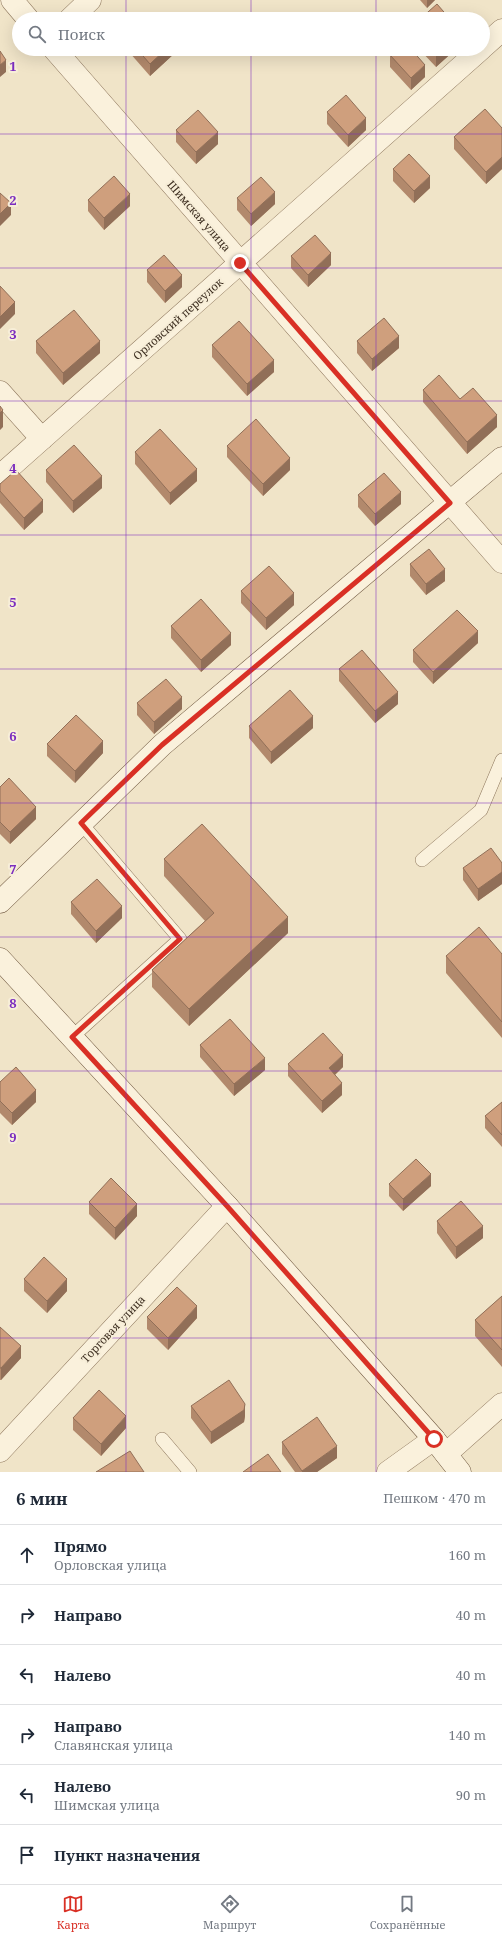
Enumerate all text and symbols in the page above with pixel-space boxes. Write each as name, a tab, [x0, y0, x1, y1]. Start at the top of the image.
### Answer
search box	[12, 12, 490, 56]
icon: search	[26, 23, 48, 45]
text: Поиск	[58, 24, 105, 44]
text: 1	[9, 57, 17, 75]
street label: Шимская улица	[164, 177, 234, 254]
text: 2	[9, 191, 17, 209]
route end	[231, 254, 249, 272]
street label: Орловский переулок	[130, 274, 226, 363]
text: 3	[9, 325, 17, 343]
text: 4	[9, 459, 17, 477]
text: 5	[9, 593, 17, 611]
text: 6	[9, 727, 17, 745]
text: 7	[9, 860, 17, 878]
text: 8	[9, 994, 17, 1012]
text: 9	[9, 1128, 17, 1146]
street label: Торговая улица	[77, 1292, 148, 1366]
route start	[425, 1430, 443, 1448]
text: 6 мин	[16, 1487, 68, 1510]
text: Пешком · 470 m	[383, 1489, 486, 1507]
text: Прямо	[54, 1536, 107, 1556]
icon: ahead	[16, 1544, 38, 1566]
text: 160 m	[449, 1546, 486, 1564]
text: Орловская улица	[54, 1556, 167, 1574]
icon: right	[16, 1604, 38, 1626]
text: Направо	[54, 1605, 122, 1625]
text: 40 m	[456, 1606, 486, 1624]
icon: left	[16, 1664, 38, 1686]
text: Налево	[54, 1665, 111, 1685]
text: 40 m	[456, 1666, 486, 1684]
text: Направо	[54, 1716, 122, 1736]
icon: right	[16, 1724, 38, 1746]
text: 140 m	[449, 1726, 486, 1744]
text: Славянская улица	[54, 1736, 173, 1754]
text: Налево	[54, 1776, 111, 1796]
icon: left	[16, 1784, 38, 1806]
text: 90 m	[456, 1786, 486, 1804]
text: Шимская улица	[54, 1796, 160, 1814]
icon: arrive	[16, 1844, 38, 1866]
text: Пункт назначения	[54, 1845, 200, 1865]
tab: Карта	[57, 1893, 90, 1932]
tab: Маршрут	[203, 1893, 256, 1932]
tab: Сохранённые	[370, 1893, 445, 1932]

